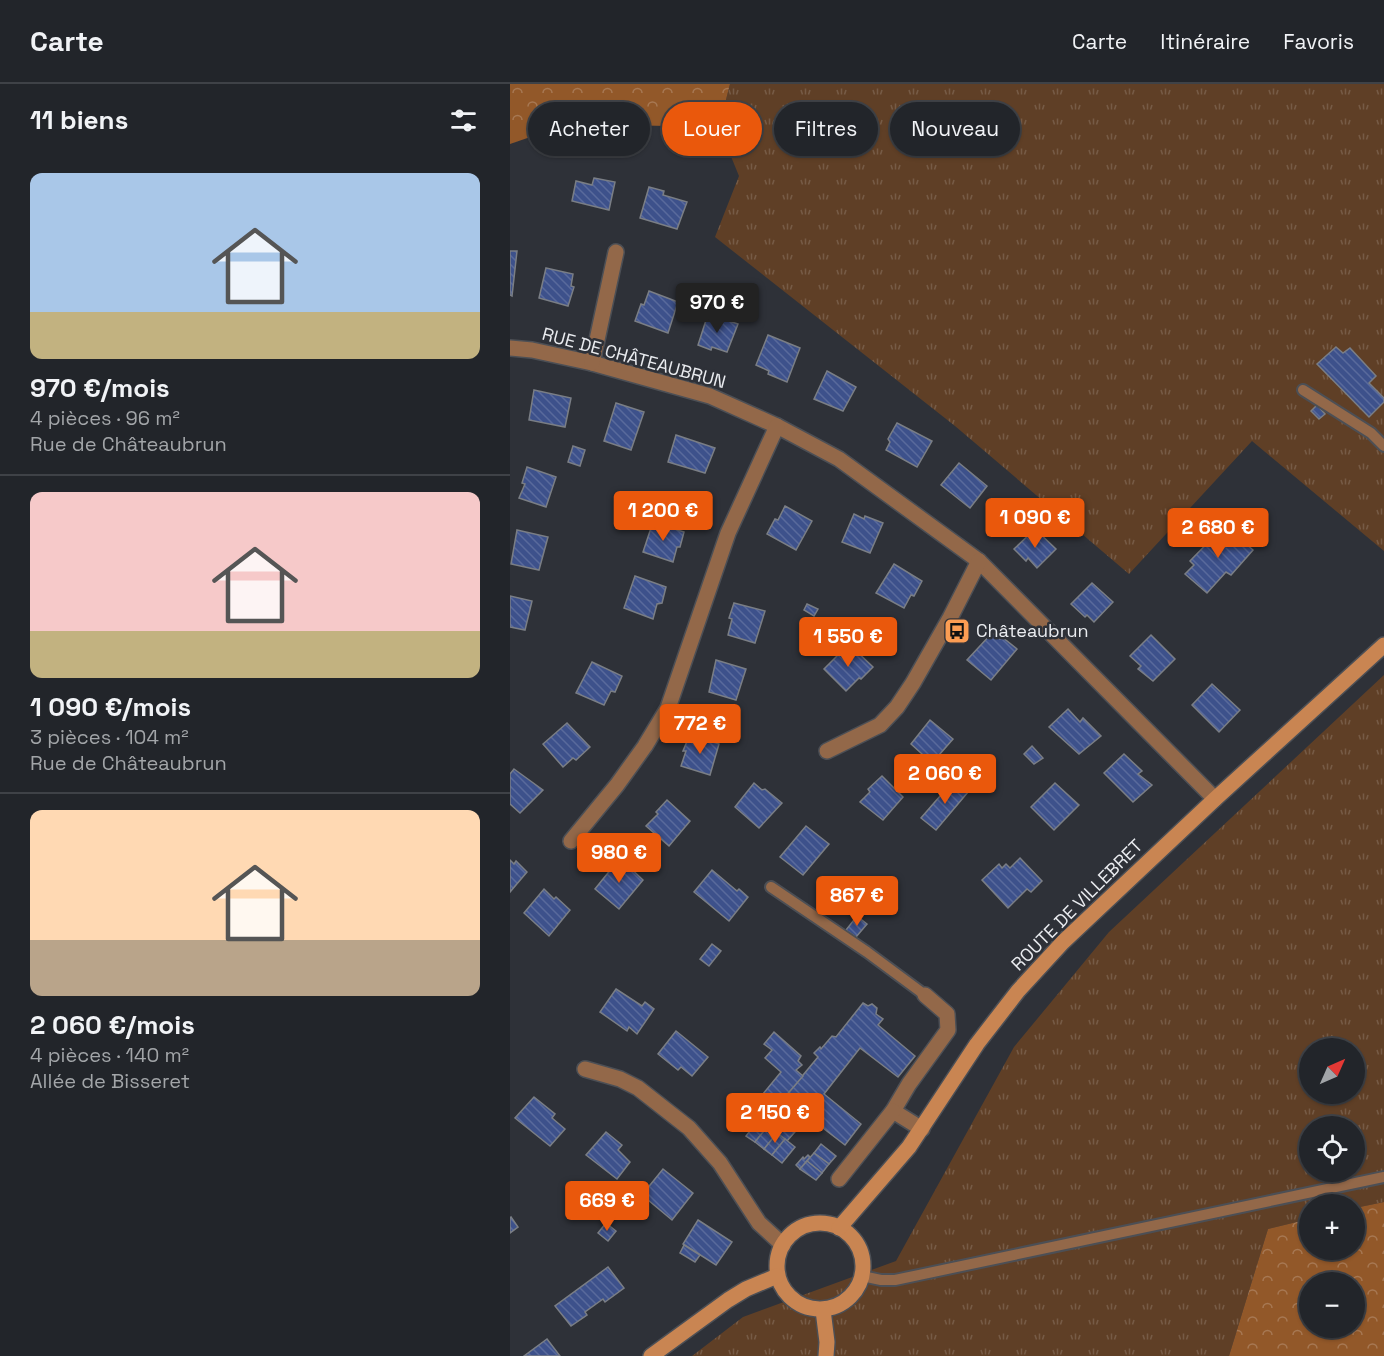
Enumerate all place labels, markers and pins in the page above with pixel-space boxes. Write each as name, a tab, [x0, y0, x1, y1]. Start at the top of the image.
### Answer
pin: 970 €	[675, 283, 759, 334]
pin: 1 200 €	[608, 491, 718, 542]
pin: 1 090 €	[980, 498, 1090, 549]
pin: 2 680 €	[1163, 508, 1273, 559]
bus stop icon: Châteaubrun	[942, 616, 972, 646]
pin: 1 550 €	[793, 617, 903, 668]
place label: Châteaubrun	[976, 619, 1089, 642]
pin: 772 €	[658, 704, 742, 755]
pin: 2 060 €	[890, 754, 1000, 805]
pin: 980 €	[577, 833, 661, 884]
pin: 867 €	[815, 876, 899, 927]
pin: 2 150 €	[720, 1093, 830, 1144]
pin: 669 €	[565, 1181, 649, 1232]

